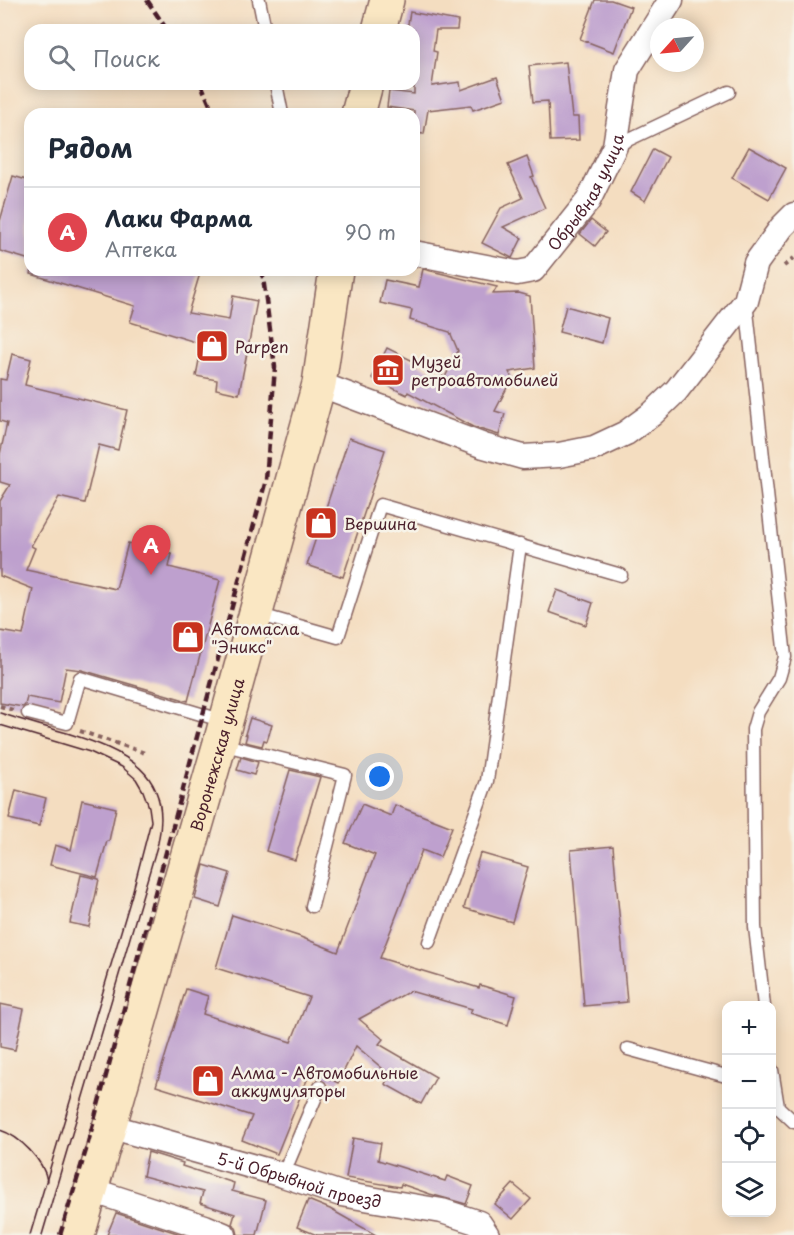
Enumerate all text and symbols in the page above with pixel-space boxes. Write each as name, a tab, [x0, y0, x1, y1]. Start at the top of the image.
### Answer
north arrow	[650, 18, 704, 72]
search box	[24, 24, 420, 90]
icon: search	[45, 41, 78, 74]
text: Поиск	[93, 41, 160, 74]
text: Рядом	[48, 128, 133, 167]
street label: Обрывная улица	[541, 132, 629, 255]
text: Лаки Фарма	[105, 201, 252, 234]
text: A	[60, 217, 75, 247]
text: 90 m	[345, 217, 396, 247]
text: Аптека	[105, 234, 177, 264]
shop icon: Parpen	[194, 328, 230, 364]
place label: Parpen	[235, 334, 289, 358]
place label: Музей ретроавтомобилей	[411, 349, 558, 391]
museum icon: Музей ретроавтомобилей	[370, 352, 406, 388]
shop icon: Вершина	[303, 505, 339, 541]
place label: Вершина	[344, 511, 417, 535]
pin: A	[132, 526, 170, 575]
place label: Автомасла "Эникс"	[211, 616, 299, 658]
shop icon: Автомасла "Эникс"	[170, 619, 206, 655]
street label: Воронежская улица	[183, 675, 249, 834]
your location	[365, 762, 394, 791]
map controls	[722, 1001, 776, 1217]
button: +	[722, 1001, 776, 1055]
button: −	[722, 1055, 776, 1109]
place label: Алма - Автомобильные аккумуляторы	[231, 1060, 419, 1102]
shop icon: Алма - Автомобильные аккумуляторы	[190, 1063, 226, 1099]
button: locate	[722, 1109, 776, 1163]
street label: 5-й Обрывной проезд	[215, 1145, 383, 1213]
button: layers	[722, 1163, 776, 1217]

